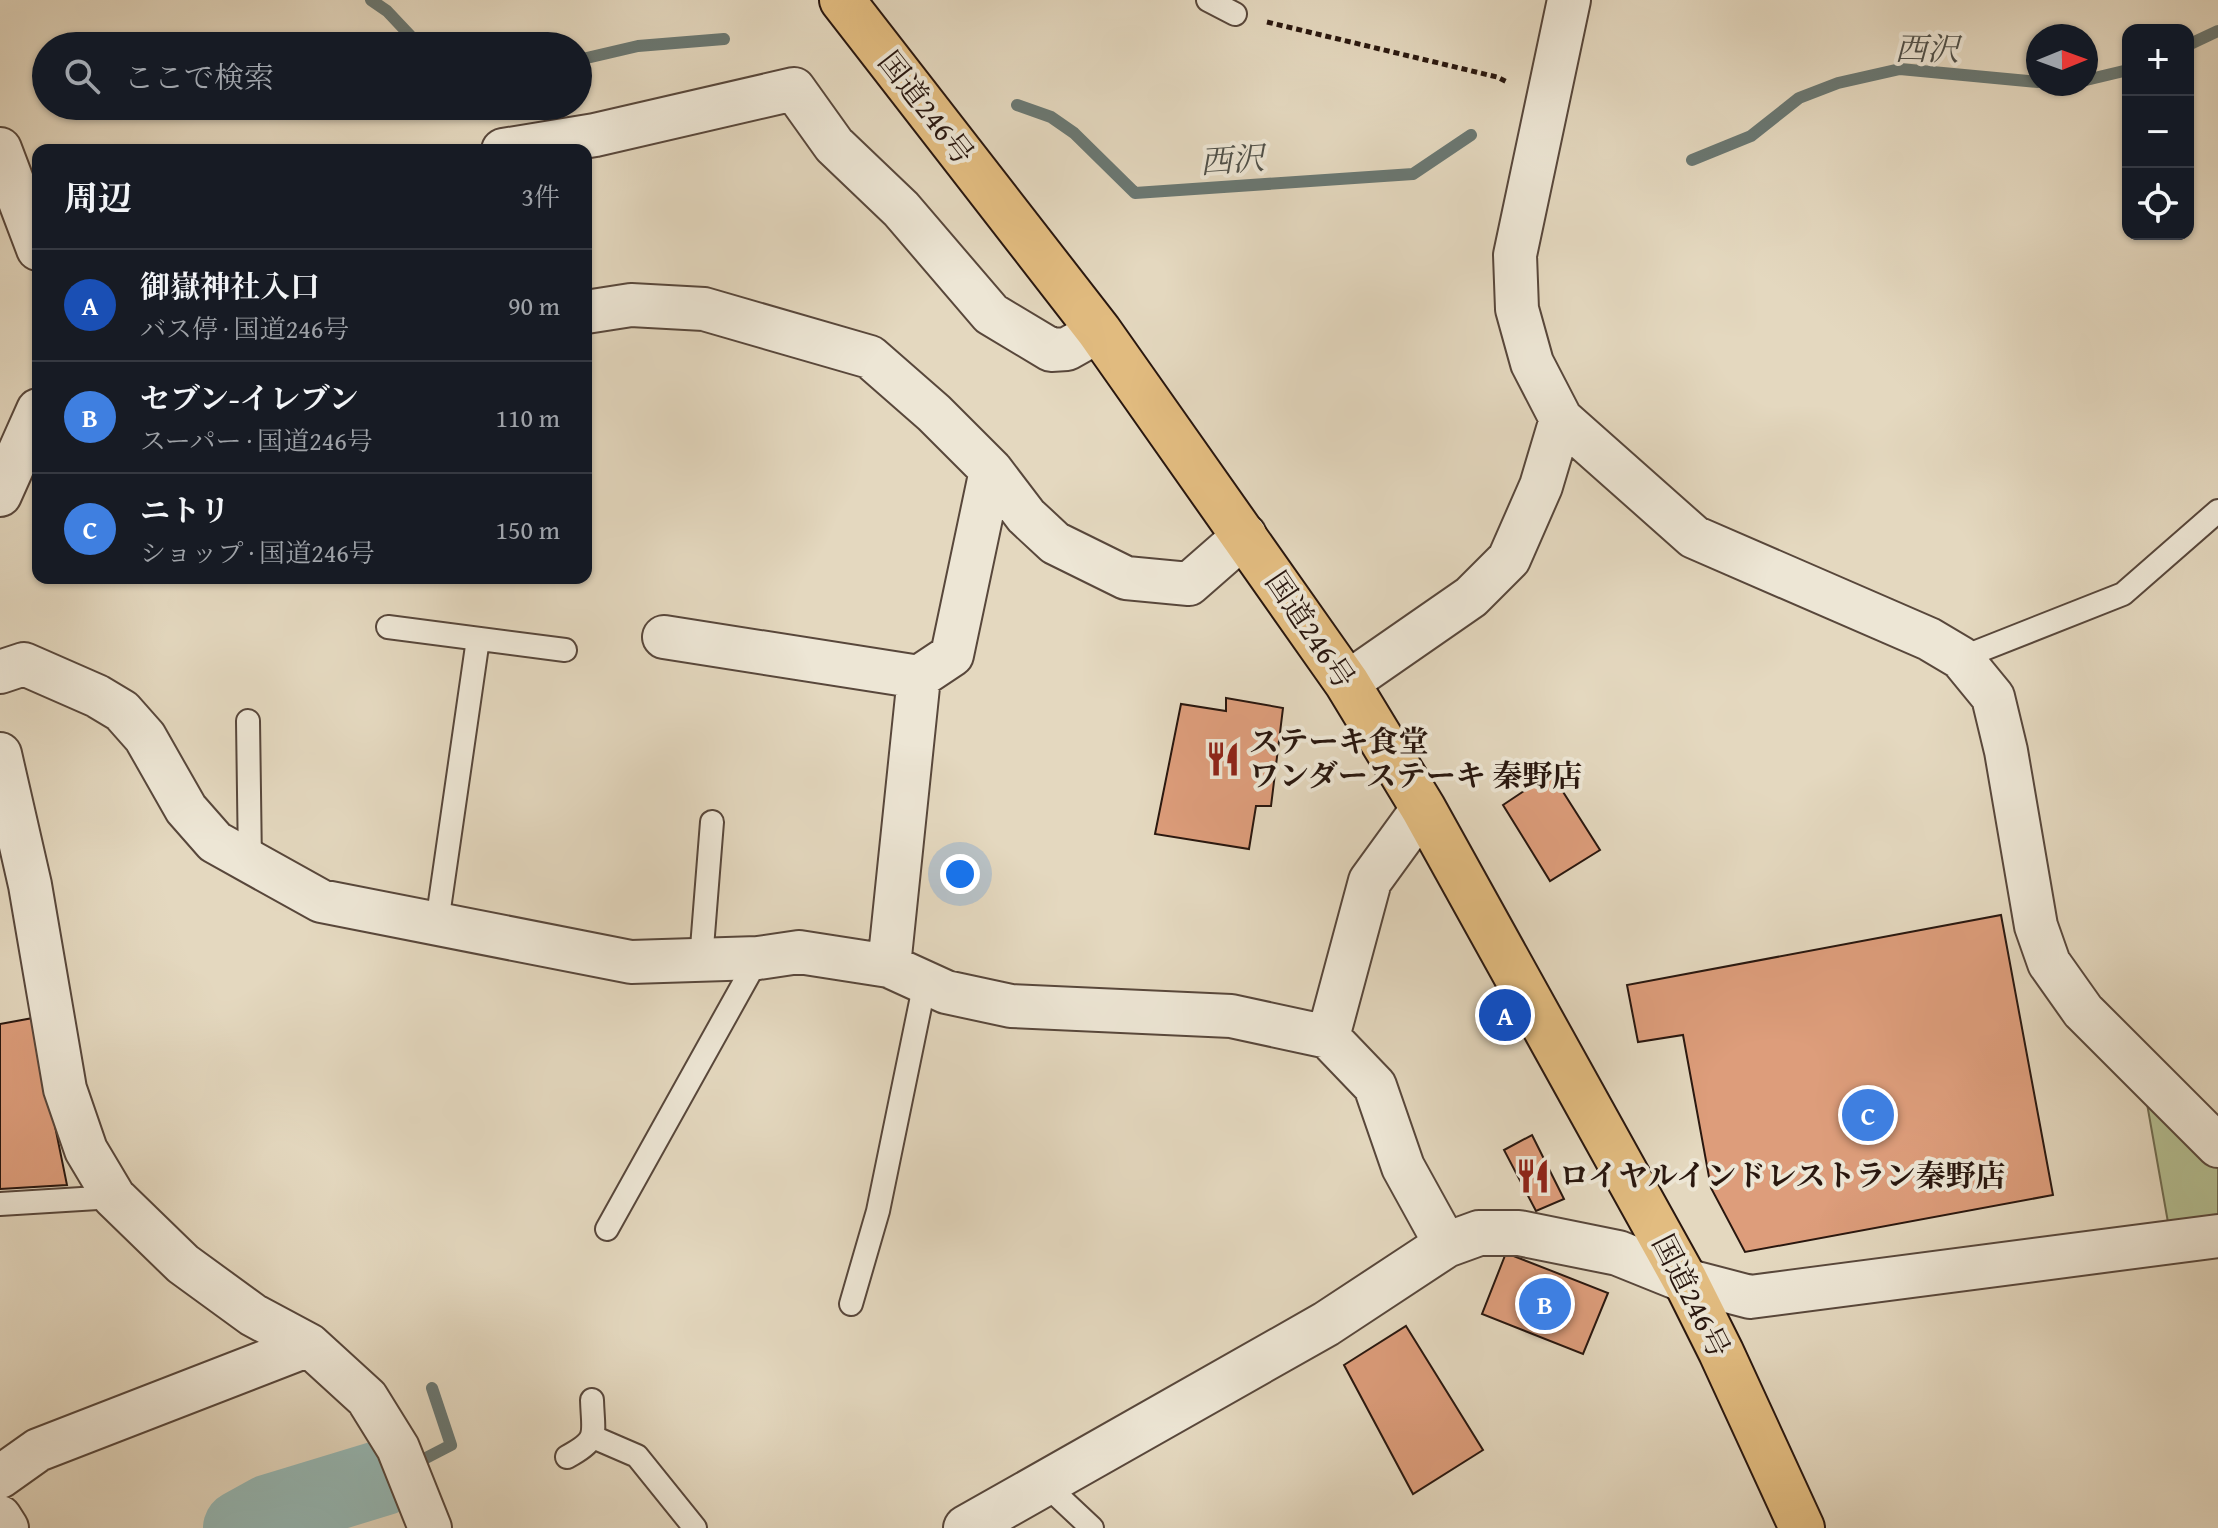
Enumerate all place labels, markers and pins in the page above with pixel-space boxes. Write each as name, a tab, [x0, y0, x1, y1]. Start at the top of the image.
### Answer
place label: ステーキ食堂 ワンダーステーキ 秦野店	[1249, 719, 1582, 797]
restaurant icon: ステーキ食堂 ワンダーステーキ 秦野店	[1204, 740, 1242, 778]
pin: A	[1479, 985, 1531, 1045]
pin: C	[1842, 1085, 1894, 1145]
place label: ロイヤルインドレストラン秦野店	[1559, 1153, 2005, 1197]
restaurant icon: ロイヤルインドレストラン秦野店	[1514, 1157, 1552, 1195]
pin: B	[1519, 1274, 1571, 1334]

